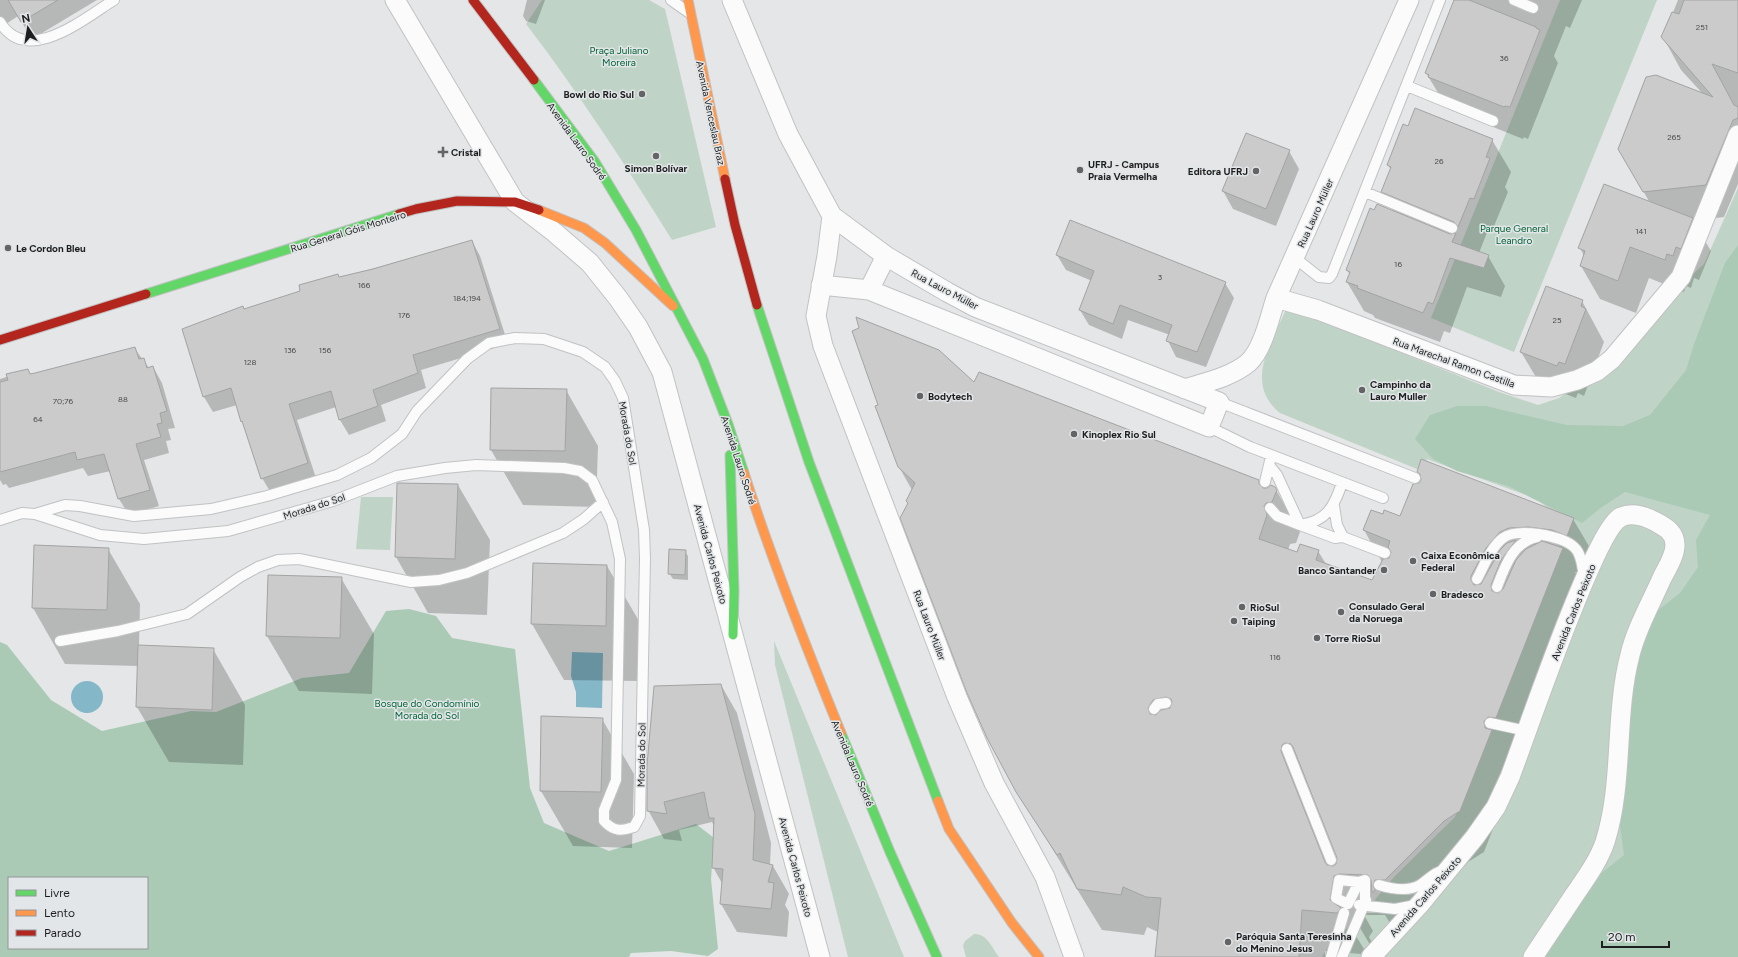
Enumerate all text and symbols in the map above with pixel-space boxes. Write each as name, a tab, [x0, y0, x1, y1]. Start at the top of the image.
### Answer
north arrow	[8, 8, 48, 48]
text: N	[21, 11, 32, 26]
house number: 251	[1696, 22, 1708, 32]
park label: Praça Juliano Moreira	[590, 44, 649, 69]
house number: 36	[1500, 53, 1509, 63]
street label: Avenida Venceslau Braz	[693, 60, 728, 167]
place label: Bowl do Rio Sul	[563, 88, 634, 101]
marker: Bowl do Rio Sul	[637, 89, 647, 99]
street label: Avenida Lauro Sodré	[544, 100, 609, 183]
house number: 265	[1667, 132, 1681, 142]
place label: Cristal	[451, 146, 481, 159]
marker: Cristal	[438, 147, 448, 157]
marker: Simon Bolívar	[651, 151, 661, 161]
house number: 26	[1435, 156, 1444, 166]
place label: UFRJ - Campus Praia Vermelha	[1088, 158, 1159, 183]
place label: Simon Bolívar	[625, 162, 688, 175]
marker: UFRJ - Campus Praia Vermelha	[1075, 165, 1085, 175]
place label: Editora UFRJ	[1188, 165, 1248, 178]
marker: Editora UFRJ	[1251, 166, 1261, 176]
street label: Rua Lauro Müller	[1294, 176, 1337, 250]
street label: Rua General Góis Monteiro	[289, 208, 408, 255]
park label: Parque General Leandro	[1480, 222, 1548, 247]
house number: 141	[1635, 226, 1647, 236]
place label: Le Cordon Bleu	[16, 242, 86, 255]
marker: Le Cordon Bleu	[3, 243, 13, 253]
house number: 16	[1394, 259, 1402, 269]
street label: Rua Lauro Müller	[909, 266, 981, 313]
house number: 3	[1158, 272, 1162, 282]
house number: 166	[358, 280, 371, 290]
house number: 184;194	[453, 293, 481, 303]
house number: 176	[398, 310, 411, 320]
house number: 25	[1552, 315, 1562, 325]
street label: Rua Marechal Ramon Castilla	[1391, 334, 1517, 391]
house number: 136	[284, 345, 297, 355]
house number: 156	[319, 345, 332, 355]
house number: 128	[244, 357, 256, 367]
place label: Campinho da Lauro Muller	[1370, 378, 1431, 403]
marker: Campinho da Lauro Muller	[1357, 385, 1367, 395]
place label: Bodytech	[928, 390, 973, 403]
marker: Bodytech	[915, 391, 925, 401]
house number: 88	[118, 394, 128, 404]
house number: 70;76	[53, 396, 74, 406]
street label: Morada do Sol	[616, 400, 640, 466]
house number: 64	[33, 414, 43, 424]
street label: Avenida Lauro Sodré	[718, 414, 759, 507]
place label: Kinoplex Rio Sul	[1082, 428, 1156, 441]
marker: Kinoplex Rio Sul	[1069, 429, 1079, 439]
street label: Morada do Sol	[281, 490, 347, 523]
street label: Avenida Carlos Peixoto	[691, 503, 730, 606]
place label: Caixa Econômica Federal	[1421, 549, 1500, 574]
marker: Caixa Econômica Federal	[1408, 556, 1418, 566]
street label: Avenida Carlos Peixoto	[1548, 562, 1599, 662]
place label: Banco Santander	[1298, 564, 1376, 577]
marker: Banco Santander	[1379, 565, 1389, 575]
street label: Rua Lauro Müller	[910, 588, 949, 663]
place label: Bradesco	[1441, 588, 1484, 601]
marker: Bradesco	[1428, 589, 1438, 599]
place label: Consulado Geral da Noruega	[1349, 600, 1425, 625]
place label: RioSul	[1250, 601, 1279, 614]
marker: RioSul	[1237, 602, 1247, 612]
marker: Consulado Geral da Noruega	[1336, 607, 1346, 617]
place label: Taiping	[1242, 615, 1275, 628]
marker: Taiping	[1229, 616, 1239, 626]
place label: Torre RioSul	[1325, 632, 1381, 645]
marker: Torre RioSul	[1312, 633, 1322, 643]
house number: 116	[1269, 652, 1281, 662]
park label: Bosque do Condomínio Morada do Sol	[375, 697, 480, 722]
street label: Avenida Lauro Sodré	[828, 718, 877, 809]
street label: Morada do Sol	[634, 723, 649, 787]
street label: Avenida Carlos Peixoto	[776, 816, 815, 919]
street label: Avenida Carlos Peixoto	[1387, 853, 1464, 939]
legend	[8, 877, 148, 949]
text: Livre	[44, 886, 70, 900]
text: Lento	[44, 906, 75, 920]
scale bar	[1602, 923, 1669, 949]
text: Parado	[44, 926, 81, 940]
place label: Paróquia Santa Teresinha do Menino Jesus	[1236, 930, 1352, 955]
text: 20 m	[1608, 930, 1636, 944]
marker: Paróquia Santa Teresinha do Menino Jesus	[1223, 937, 1233, 947]

